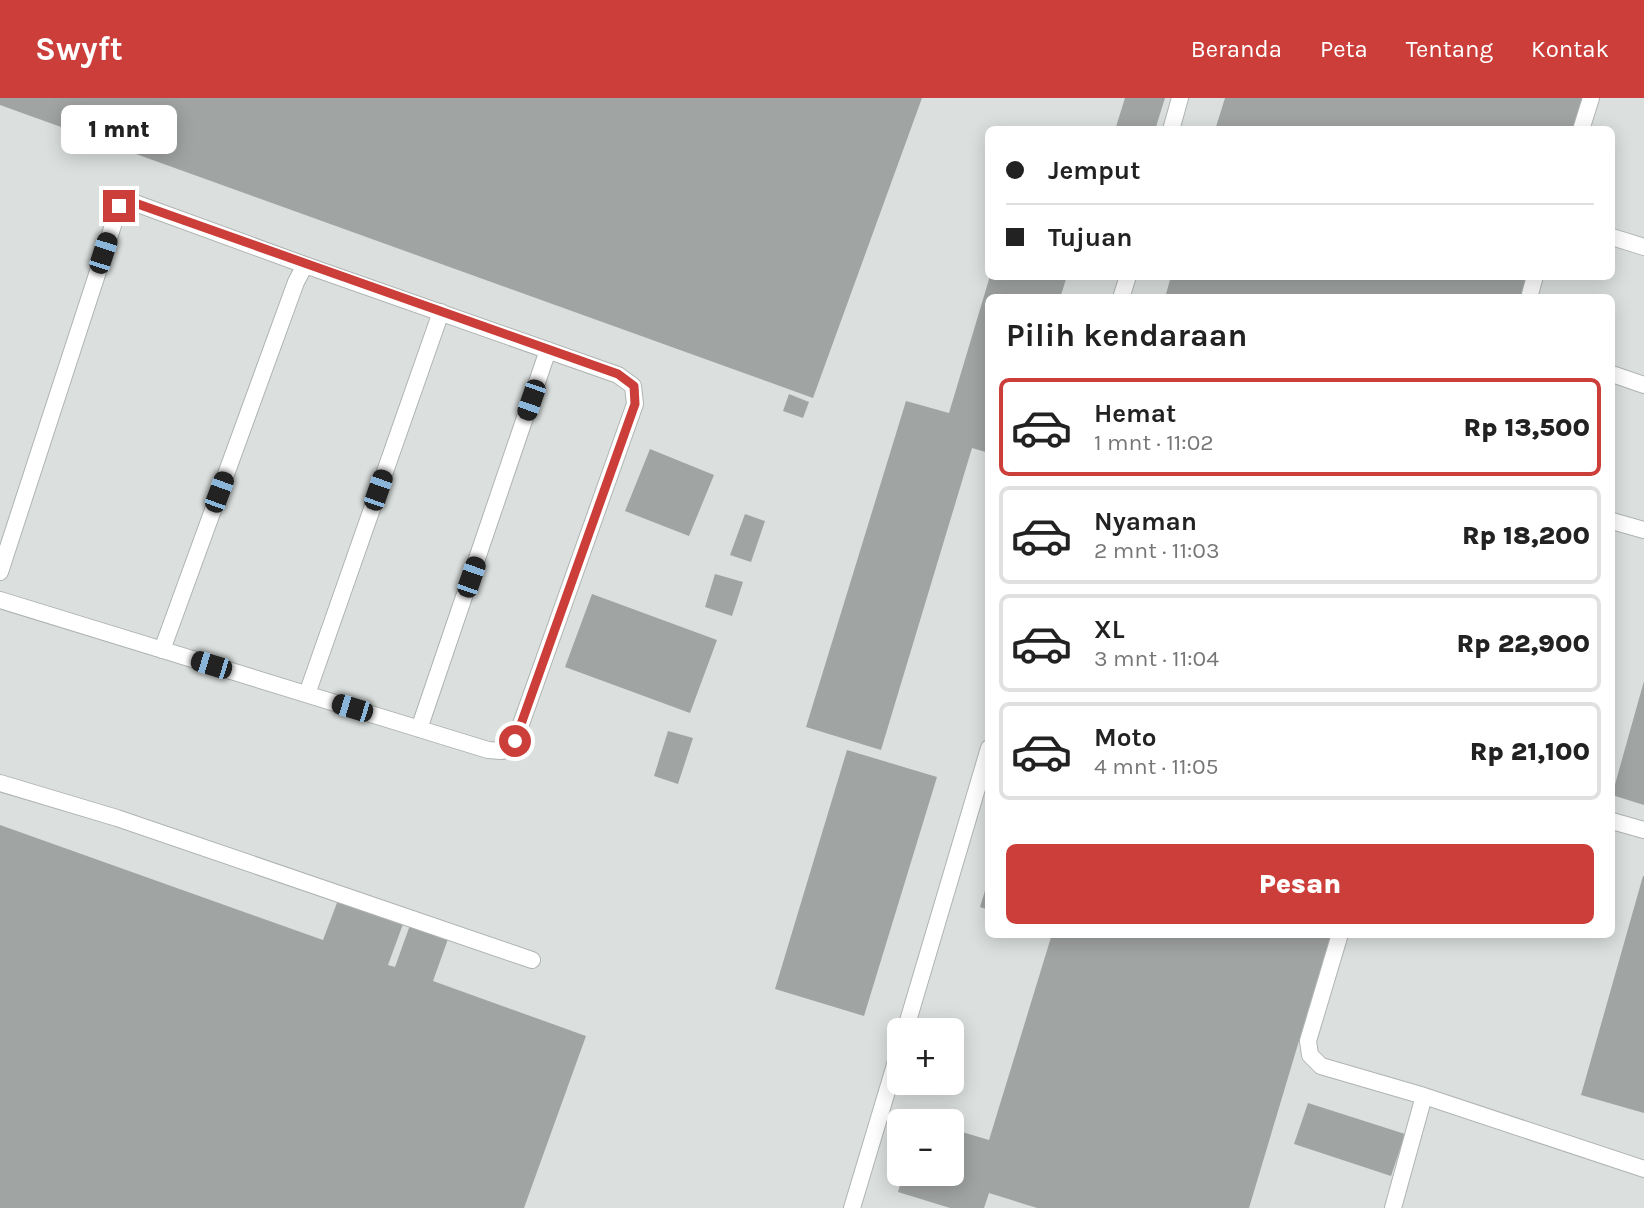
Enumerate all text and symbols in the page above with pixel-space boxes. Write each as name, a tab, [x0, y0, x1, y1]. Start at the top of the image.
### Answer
text: Swyft	[35, 30, 123, 68]
text: Beranda	[1191, 35, 1282, 63]
text: Peta	[1320, 35, 1368, 63]
text: Tentang	[1406, 35, 1493, 63]
text: Kontak	[1531, 35, 1609, 63]
callout: 1 mnt	[61, 105, 177, 154]
text: 1 mnt	[88, 116, 150, 143]
text: Jemput	[1048, 155, 1140, 186]
route end	[103, 190, 135, 222]
text: Tujuan	[1048, 222, 1132, 253]
car	[87, 230, 120, 276]
text: Pilih kendaraan	[1006, 317, 1247, 354]
car	[515, 377, 548, 423]
icon: car	[1010, 396, 1073, 459]
text: Hemat	[1094, 398, 1176, 429]
text: Rp 13,500	[1463, 412, 1590, 443]
text: 1 mnt · 11:02	[1094, 429, 1214, 456]
car	[362, 467, 395, 513]
car	[202, 469, 237, 515]
icon: car	[1010, 504, 1073, 567]
text: Nyaman	[1094, 506, 1197, 537]
text: Rp 18,200	[1462, 520, 1590, 551]
text: 2 mnt · 11:03	[1094, 537, 1220, 564]
car	[455, 554, 488, 600]
icon: car	[1010, 612, 1073, 675]
text: XL	[1094, 614, 1125, 645]
text: Rp 22,900	[1457, 628, 1590, 659]
text: 3 mnt · 11:04	[1094, 645, 1219, 672]
car	[188, 649, 235, 681]
car	[329, 692, 376, 724]
icon: car	[1010, 720, 1073, 783]
text: Moto	[1094, 722, 1156, 753]
route start	[499, 725, 531, 757]
text: Rp 21,100	[1470, 736, 1590, 767]
text: 4 mnt · 11:05	[1094, 753, 1219, 780]
button: Pesan	[1006, 844, 1594, 924]
map controls	[887, 1018, 964, 1186]
button: +	[887, 1018, 964, 1095]
button: −	[887, 1109, 964, 1186]

